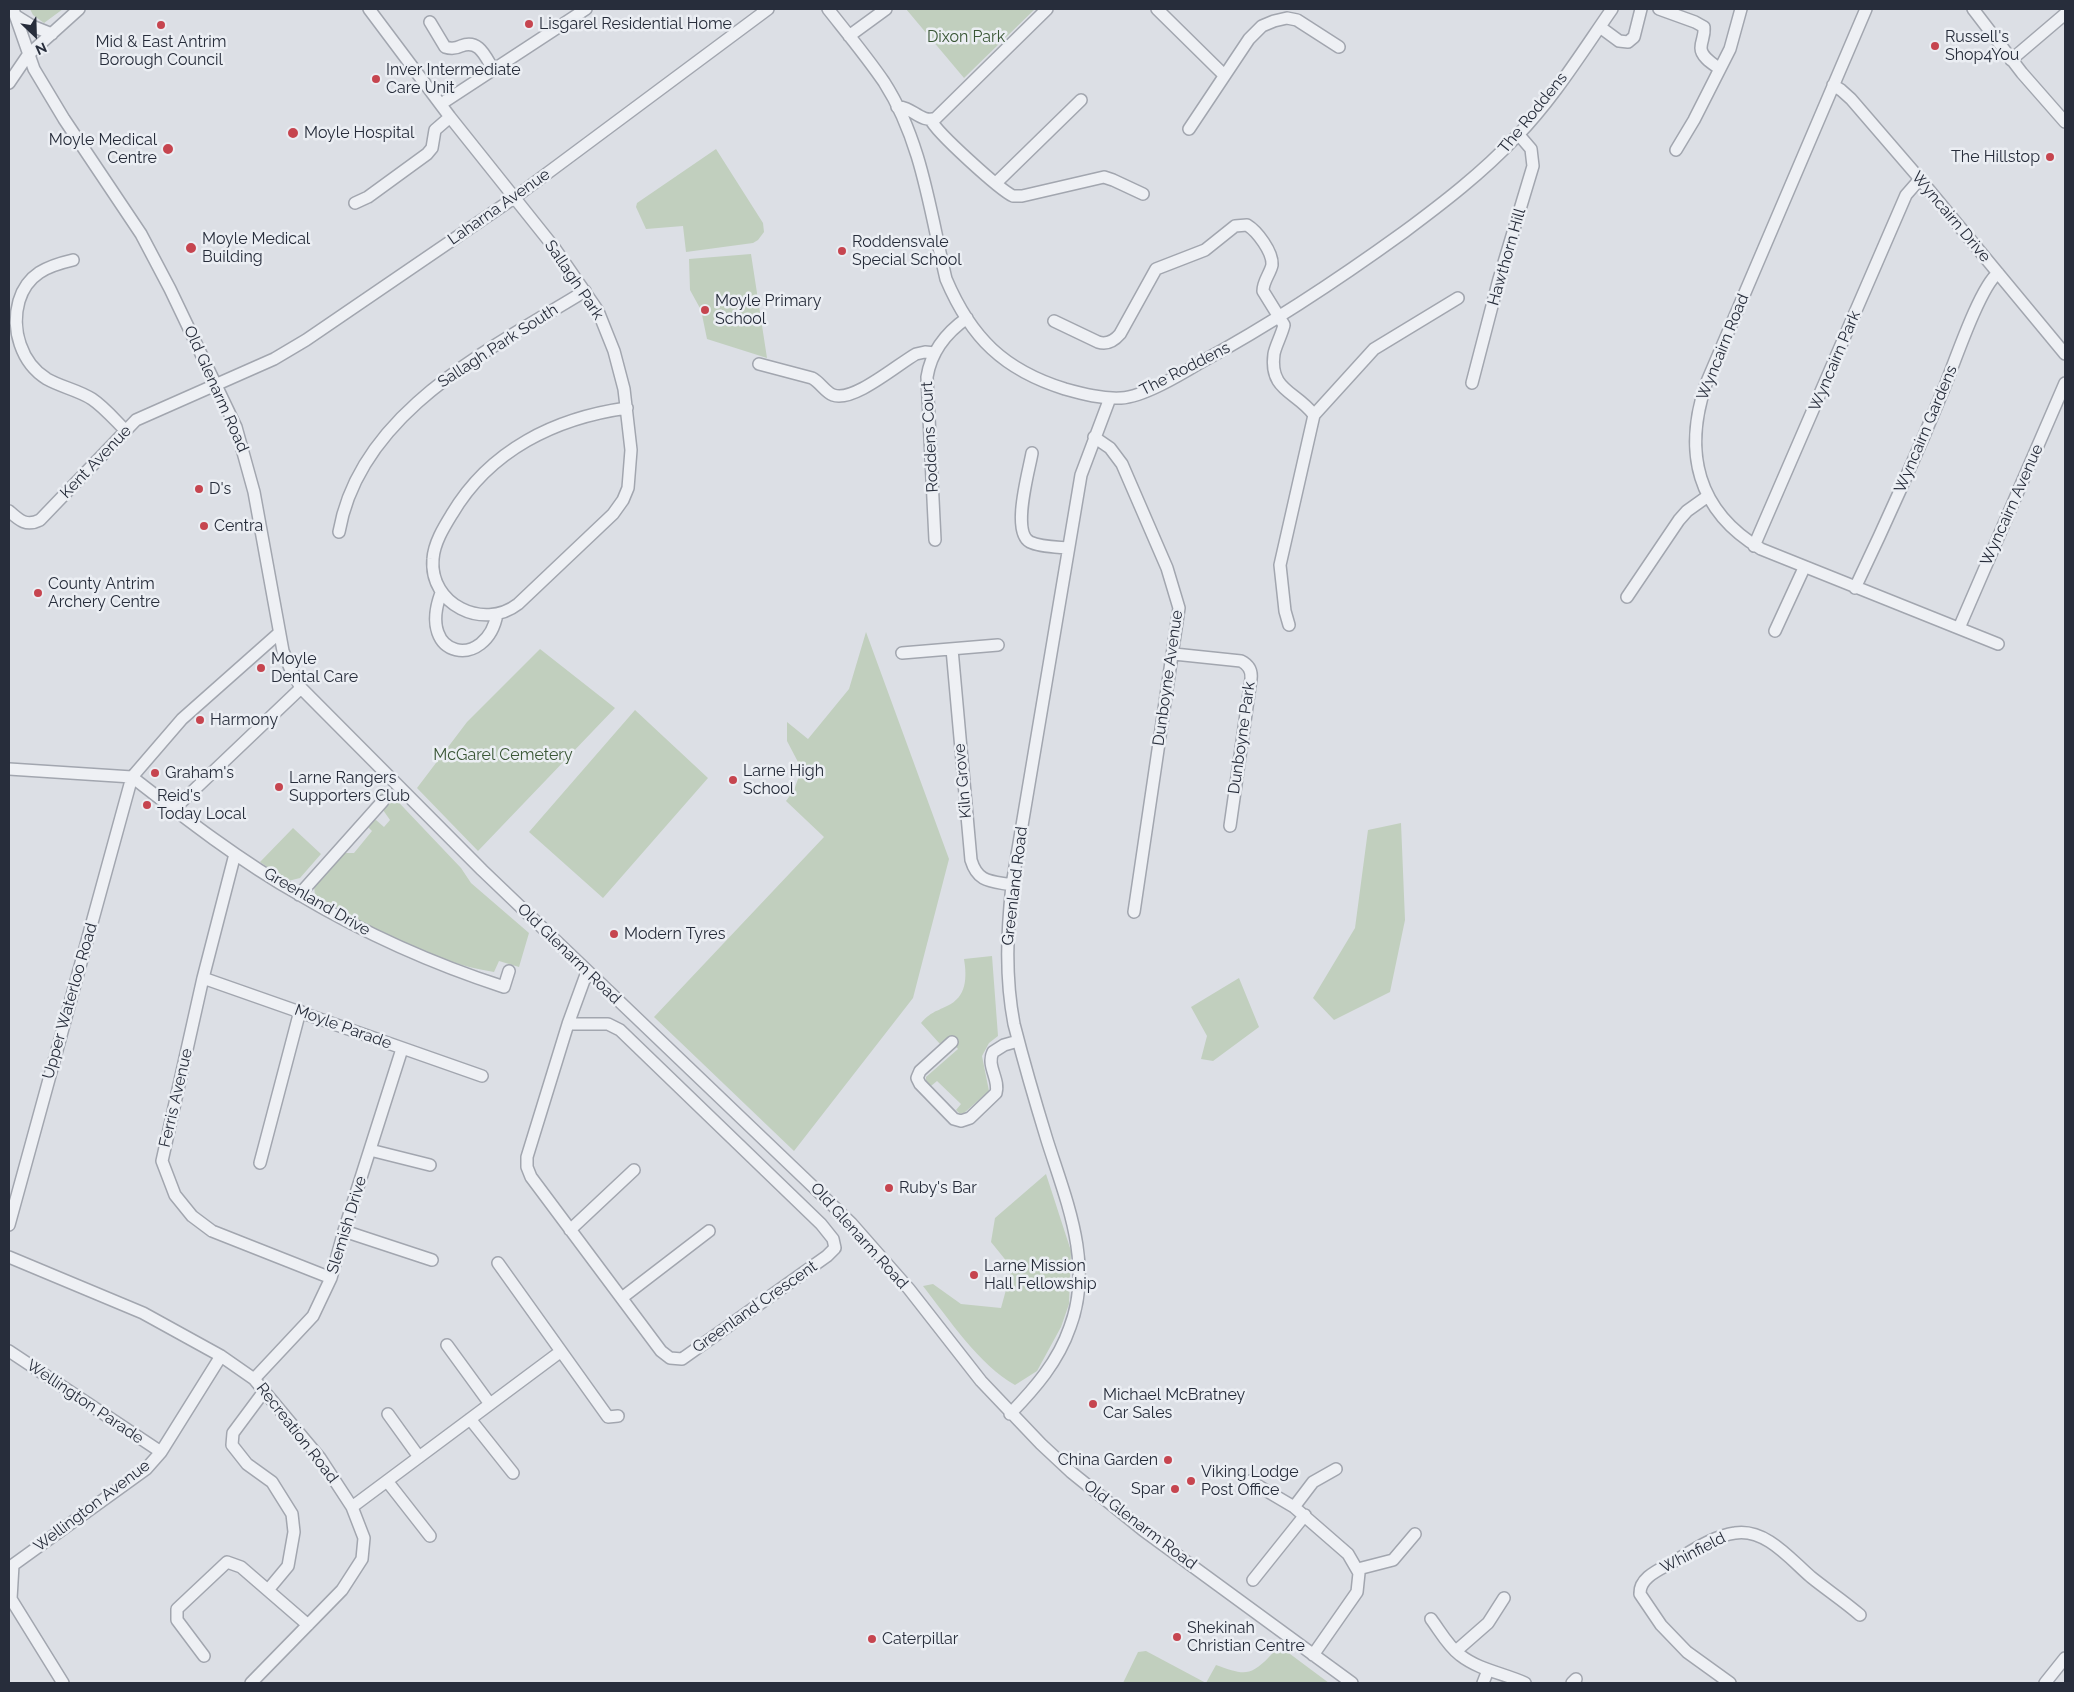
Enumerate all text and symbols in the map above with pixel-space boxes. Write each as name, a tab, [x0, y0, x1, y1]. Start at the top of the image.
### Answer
north arrow	[10, 10, 60, 60]
place label: Lisgarel Residential Home	[539, 14, 732, 34]
marker: Lisgarel Residential Home	[523, 18, 535, 30]
marker: Mid & East Antrim Borough Council	[155, 19, 167, 31]
park label: Dixon Park	[927, 27, 1005, 47]
place label: Russell's Shop4You	[1945, 27, 2019, 65]
place label: Mid & East Antrim Borough Council	[95, 32, 227, 70]
text: N	[33, 39, 49, 58]
marker: Russell's Shop4You	[1929, 40, 1941, 52]
place label: Inver Intermediate Care Unit	[386, 60, 521, 98]
street label: The Roddens	[1495, 69, 1571, 157]
marker: Inver Intermediate Care Unit	[370, 73, 382, 85]
place label: Moyle Hospital	[304, 123, 414, 143]
marker: Moyle Hospital	[286, 126, 300, 140]
place label: Moyle Medical Centre	[49, 130, 157, 168]
marker: Moyle Medical Centre	[161, 142, 175, 156]
place label: The Hillstop	[1951, 147, 2040, 167]
marker: The Hillstop	[2044, 151, 2056, 163]
street label: Laharna Avenue	[444, 165, 554, 249]
street label: Wyncairn Drive	[1907, 168, 1995, 266]
street label: Hawthorn Hill	[1484, 206, 1530, 308]
place label: Moyle Medical Building	[202, 229, 310, 267]
place label: Roddensvale Special School	[852, 232, 962, 270]
street label: Sallagh Park	[540, 237, 608, 323]
marker: Moyle Medical Building	[184, 241, 198, 255]
marker: Roddensvale Special School	[836, 245, 848, 257]
place label: Moyle Primary School	[715, 291, 821, 329]
street label: Wyncairn Road	[1693, 291, 1753, 403]
street label: Sallagh Park South	[434, 300, 562, 392]
marker: Moyle Primary School	[699, 304, 711, 316]
street label: Wyncairn Park	[1805, 308, 1865, 414]
street label: Old Glenarm Road	[179, 323, 253, 455]
street label: The Roddens	[1137, 338, 1233, 400]
street label: Wyncairn Gardens	[1890, 362, 1962, 496]
street label: Roddens Court	[918, 381, 942, 493]
street label: Kent Avenue	[56, 422, 136, 502]
street label: Wyncairn Avenue	[1977, 441, 2047, 569]
place label: D's	[209, 479, 231, 499]
marker: D's	[193, 483, 205, 495]
place label: Centra	[214, 516, 263, 536]
marker: Centra	[198, 520, 210, 532]
place label: County Antrim Archery Centre	[48, 574, 160, 612]
marker: County Antrim Archery Centre	[32, 587, 44, 599]
street label: Dunboyne Avenue	[1149, 609, 1187, 747]
place label: Moyle Dental Care	[271, 649, 358, 687]
marker: Moyle Dental Care	[255, 662, 267, 674]
street label: Dunboyne Park	[1225, 680, 1259, 796]
place label: Harmony	[210, 710, 278, 730]
marker: Harmony	[194, 714, 206, 726]
street label: Kiln Grove	[950, 743, 976, 819]
park label: McGarel Cemetery	[433, 745, 573, 765]
place label: Larne High School	[743, 761, 824, 799]
place label: Graham's	[165, 763, 234, 783]
marker: Graham's	[149, 767, 161, 779]
place label: Larne Rangers Supporters Club	[289, 768, 410, 806]
marker: Larne High School	[727, 774, 739, 786]
marker: Larne Rangers Supporters Club	[273, 781, 285, 793]
place label: Reid's Today Local	[157, 786, 246, 824]
marker: Reid's Today Local	[141, 799, 153, 811]
street label: Greenland Road	[998, 825, 1032, 947]
street label: Greenland Drive	[260, 864, 374, 940]
street label: Old Glenarm Road	[513, 900, 625, 1008]
street label: Upper Waterloo Road	[39, 921, 101, 1081]
place label: Modern Tyres	[624, 924, 725, 944]
marker: Modern Tyres	[608, 928, 620, 940]
street label: Moyle Parade	[292, 1001, 394, 1053]
street label: Ferris Avenue	[155, 1047, 197, 1149]
street label: Slemish Drive	[323, 1174, 371, 1276]
place label: Ruby's Bar	[899, 1178, 977, 1198]
street label: Old Glenarm Road	[806, 1179, 912, 1293]
marker: Ruby's Bar	[883, 1182, 895, 1194]
place label: Larne Mission Hall Fellowship	[984, 1256, 1097, 1294]
street label: Greenland Crescent	[689, 1257, 821, 1357]
marker: Larne Mission Hall Fellowship	[968, 1269, 980, 1281]
street label: Wellington Parade	[23, 1356, 147, 1448]
street label: Recreation Road	[252, 1379, 342, 1487]
place label: Michael McBratney Car Sales	[1103, 1385, 1245, 1423]
marker: Michael McBratney Car Sales	[1087, 1398, 1099, 1410]
place label: China Garden	[1058, 1450, 1158, 1470]
marker: China Garden	[1162, 1454, 1174, 1466]
street label: Wellington Avenue	[30, 1456, 154, 1556]
place label: Viking Lodge Post Office	[1201, 1462, 1299, 1500]
marker: Viking Lodge Post Office	[1185, 1475, 1197, 1487]
street label: Old Glenarm Road	[1080, 1476, 1200, 1574]
place label: Spar	[1131, 1479, 1165, 1499]
marker: Spar	[1169, 1483, 1181, 1495]
street label: Whinfield	[1657, 1528, 1729, 1578]
place label: Shekinah Christian Centre	[1187, 1618, 1305, 1656]
place label: Caterpillar	[882, 1629, 958, 1649]
marker: Shekinah Christian Centre	[1171, 1631, 1183, 1643]
marker: Caterpillar	[866, 1633, 878, 1645]

